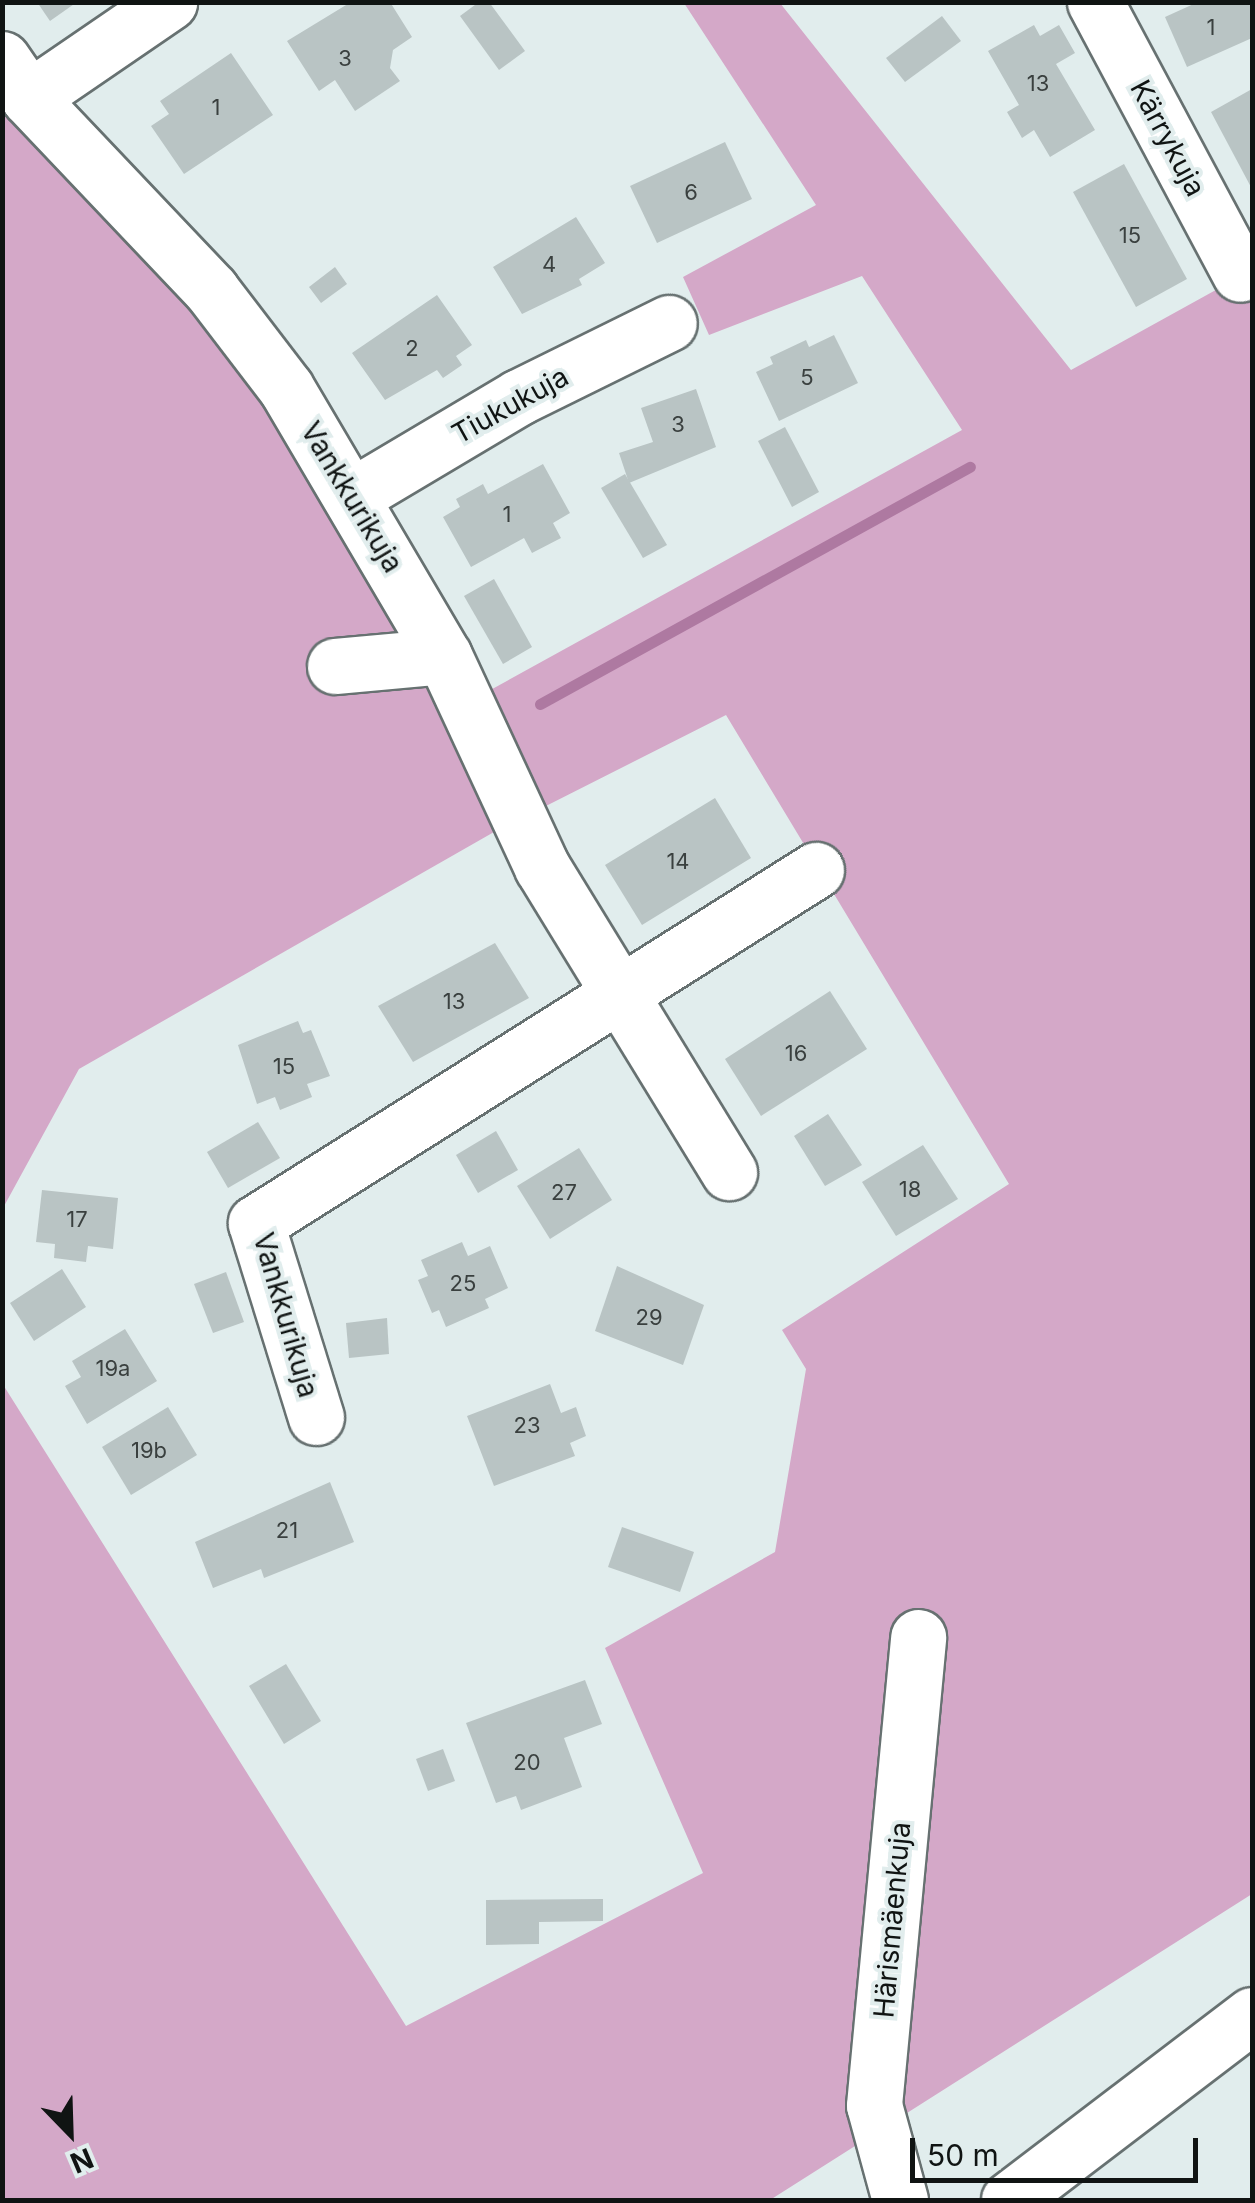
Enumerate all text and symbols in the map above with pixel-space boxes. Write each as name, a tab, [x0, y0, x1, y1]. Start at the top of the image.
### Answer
house number: 1	[1207, 15, 1215, 41]
house number: 3	[338, 46, 352, 72]
house number: 13	[1027, 71, 1049, 97]
street label: Kärrykuja	[1123, 74, 1213, 202]
house number: 1	[212, 95, 220, 121]
house number: 6	[684, 180, 698, 206]
house number: 15	[1119, 223, 1141, 249]
house number: 4	[542, 252, 556, 278]
house number: 2	[405, 336, 419, 362]
street label: Tiukukuja	[446, 359, 574, 451]
house number: 5	[800, 365, 814, 391]
house number: 3	[671, 412, 685, 438]
street label: Vankkurikuja	[294, 416, 410, 578]
house number: 1	[503, 502, 511, 528]
house number: 14	[666, 849, 690, 875]
house number: 13	[443, 989, 465, 1015]
house number: 16	[785, 1041, 807, 1067]
house number: 15	[273, 1054, 295, 1080]
house number: 18	[899, 1177, 921, 1203]
house number: 27	[551, 1180, 577, 1206]
house number: 17	[66, 1207, 88, 1233]
street label: Vankkurikuja	[246, 1229, 326, 1401]
house number: 25	[450, 1271, 476, 1297]
house number: 29	[635, 1305, 663, 1331]
house number: 19a	[96, 1356, 130, 1382]
house number: 23	[513, 1413, 541, 1439]
house number: 19b	[131, 1438, 167, 1464]
house number: 21	[276, 1518, 298, 1544]
house number: 20	[513, 1750, 541, 1776]
street label: Härismäenkuja	[867, 1821, 917, 2019]
north arrow	[20, 2083, 120, 2183]
scale bar	[915, 2118, 1202, 2180]
text: 50 m	[927, 2137, 999, 2173]
text: N	[65, 2141, 98, 2180]

